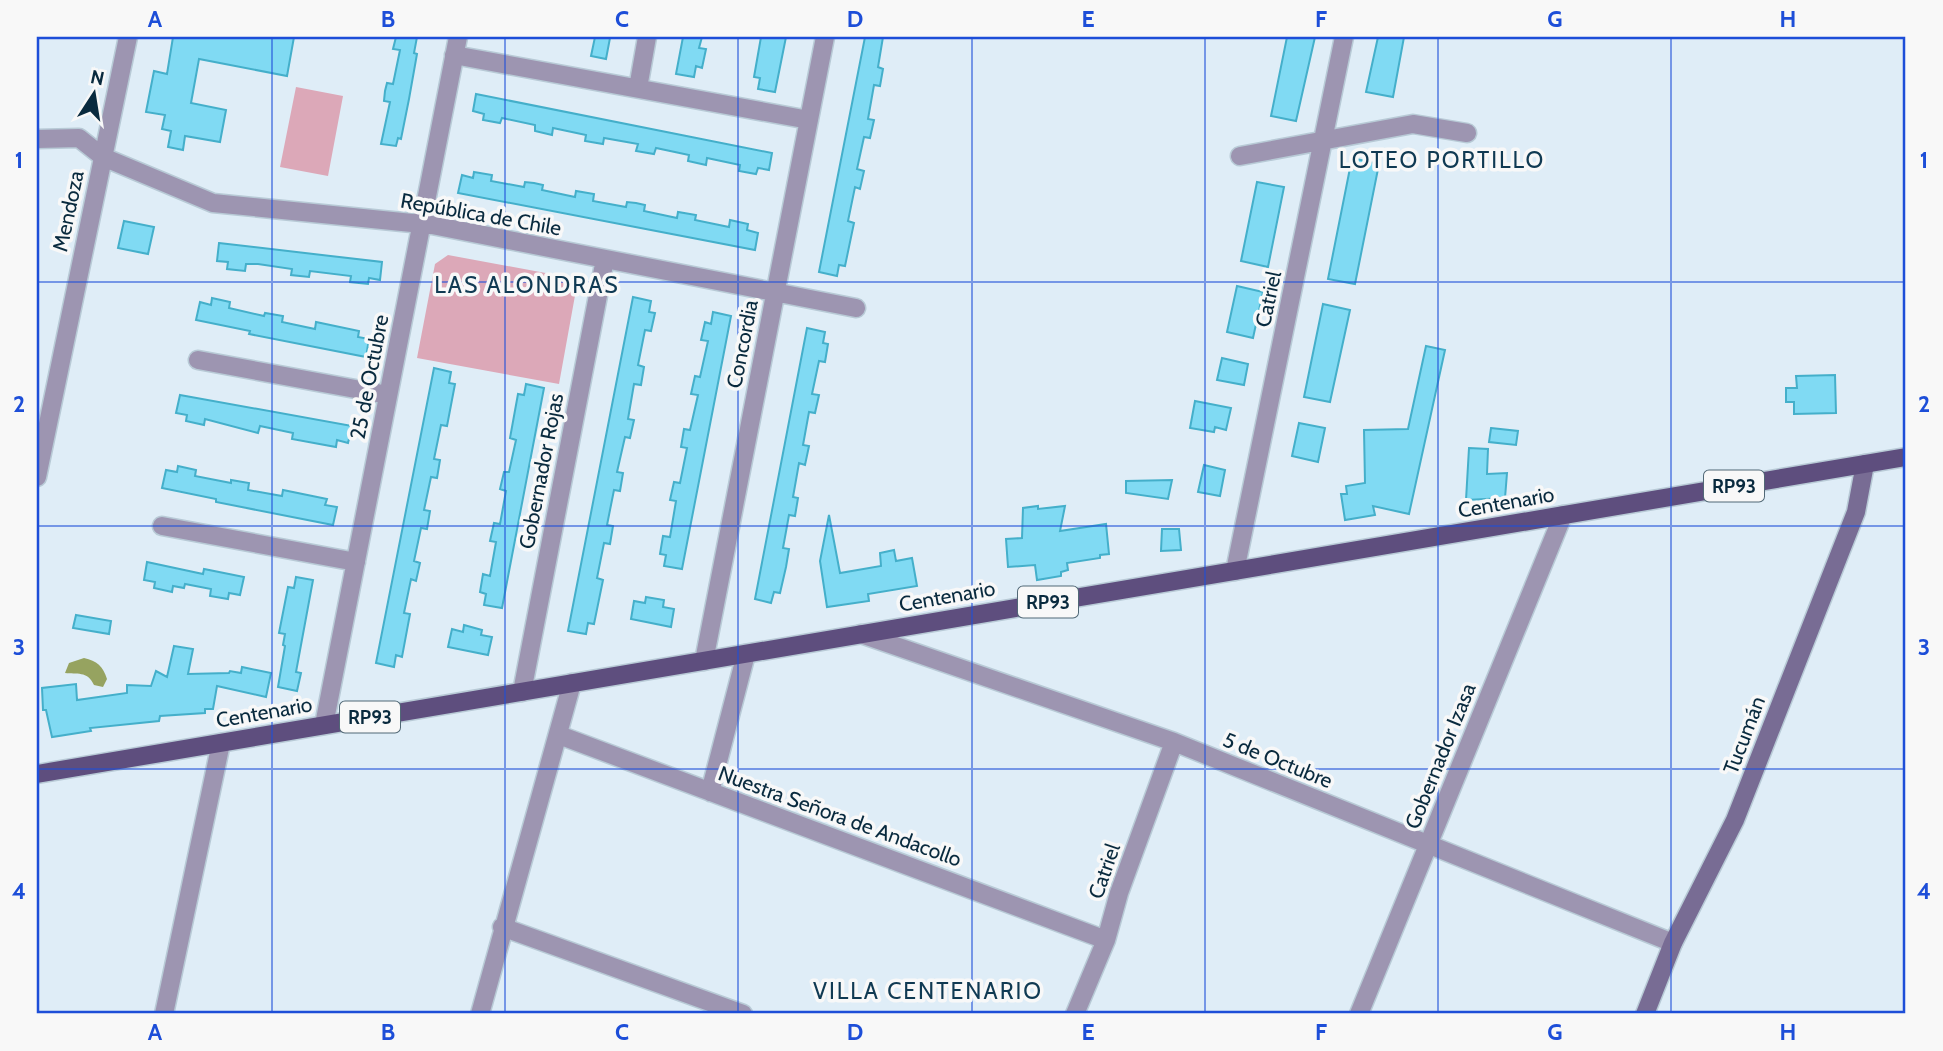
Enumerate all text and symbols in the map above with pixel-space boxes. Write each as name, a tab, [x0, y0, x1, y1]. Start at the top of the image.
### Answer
text: A	[148, 5, 163, 33]
text: B	[381, 5, 395, 33]
text: C	[615, 5, 629, 33]
text: D	[847, 5, 863, 33]
text: E	[1081, 5, 1095, 33]
text: F	[1315, 5, 1327, 33]
text: G	[1547, 5, 1563, 33]
text: H	[1780, 5, 1796, 33]
north arrow	[60, 60, 130, 130]
text: N	[88, 65, 106, 91]
text: 1	[15, 146, 23, 174]
district label: LOTEO PORTILLO	[1339, 146, 1545, 174]
text: 1	[1920, 146, 1928, 174]
street label: Mendoza	[47, 168, 89, 254]
street label: República de Chile	[399, 188, 563, 240]
street label: Catriel	[1250, 269, 1286, 329]
district label: LAS ALONDRAS	[434, 271, 620, 299]
street label: Concordia	[721, 298, 763, 390]
street label: 25 de Octubre	[345, 312, 393, 442]
text: 2	[13, 390, 25, 418]
text: 2	[1918, 390, 1930, 418]
street label: Gobernador Rojas	[514, 391, 569, 551]
road number: RP93	[1704, 471, 1764, 502]
street label: Centenario	[1456, 481, 1556, 523]
street label: Centenario	[897, 575, 997, 617]
road number: RP93	[1018, 586, 1078, 618]
text: 3	[13, 633, 25, 661]
text: 3	[1918, 633, 1930, 661]
street label: Gobernador Izasa	[1399, 680, 1481, 832]
street label: Centenario	[214, 691, 314, 733]
street label: Tucumán	[1718, 693, 1770, 777]
road number: RP93	[340, 702, 400, 732]
street label: 5 de Octubre	[1220, 727, 1337, 793]
street label: Nuestra Señora de Andacollo	[715, 760, 965, 872]
street label: Catriel	[1083, 840, 1125, 902]
text: 4	[12, 877, 26, 905]
text: 4	[1917, 877, 1931, 905]
district label: VILLA CENTENARIO	[813, 977, 1043, 1005]
text: A	[148, 1018, 163, 1046]
text: B	[381, 1018, 395, 1046]
text: C	[615, 1018, 629, 1046]
text: D	[847, 1018, 863, 1046]
text: E	[1081, 1018, 1095, 1046]
text: F	[1315, 1018, 1327, 1046]
text: G	[1547, 1018, 1563, 1046]
text: H	[1780, 1018, 1796, 1046]

